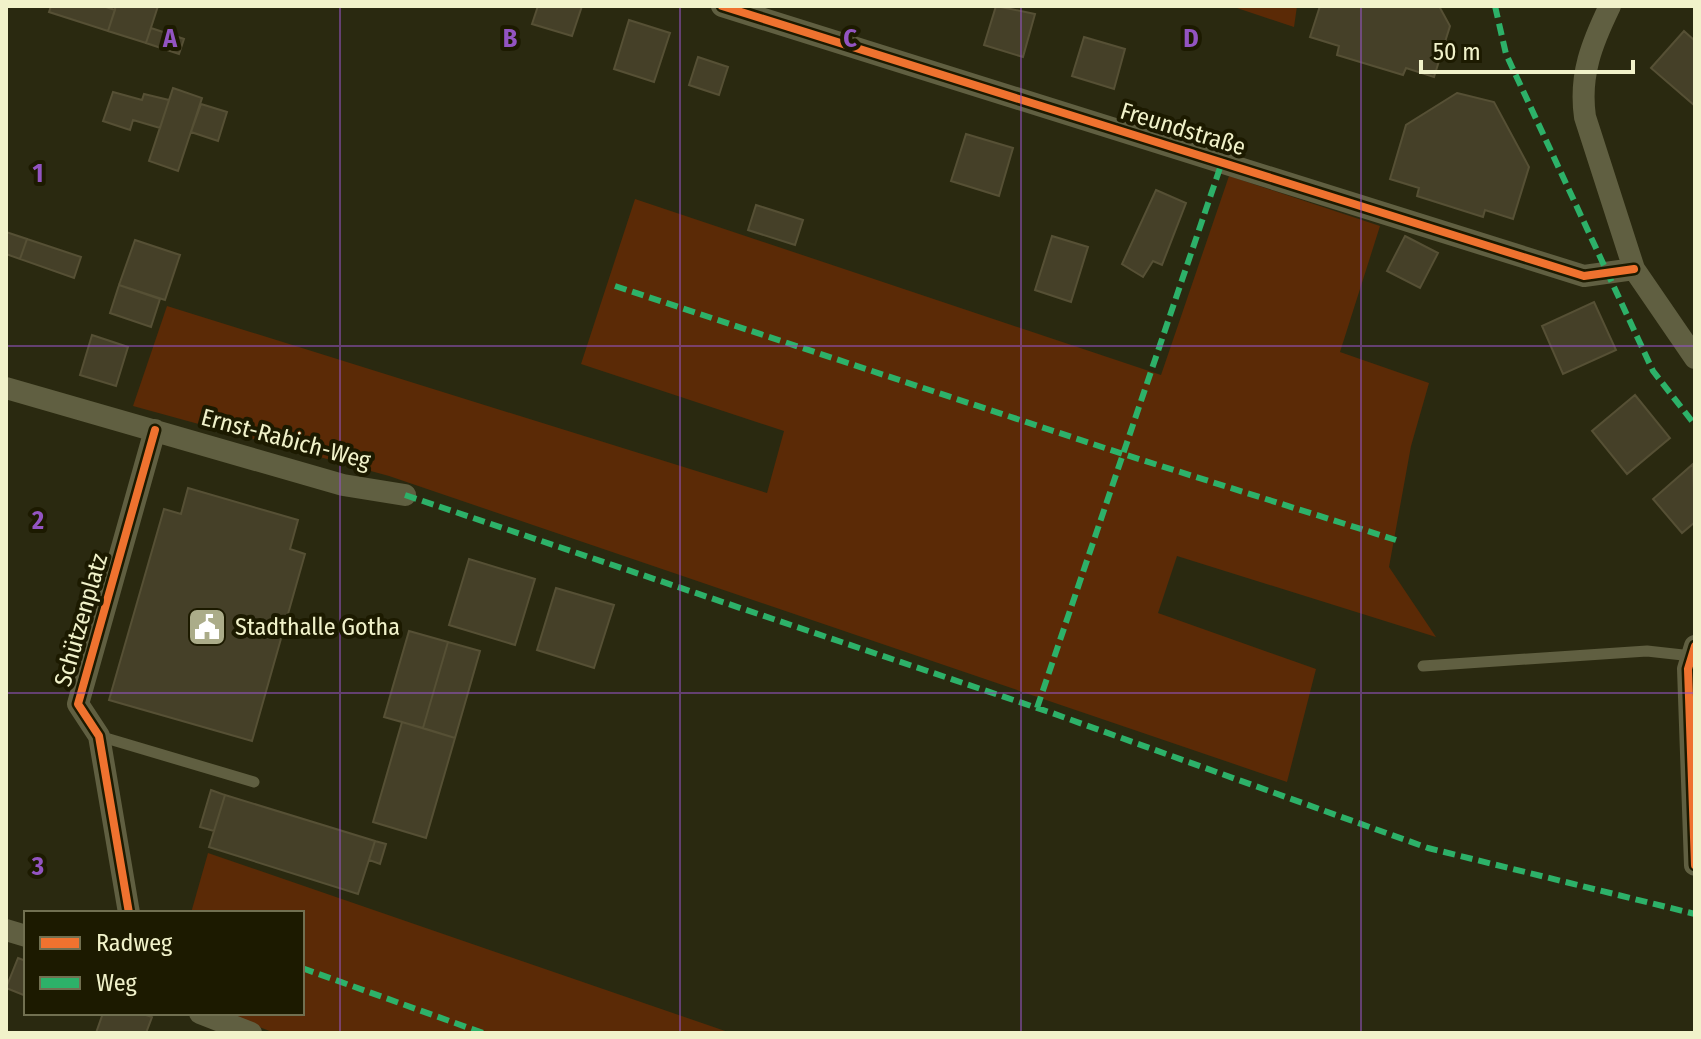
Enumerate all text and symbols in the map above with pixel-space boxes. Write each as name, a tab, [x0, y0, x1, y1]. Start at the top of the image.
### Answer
text: A	[162, 23, 178, 54]
text: B	[503, 23, 518, 54]
text: C	[843, 23, 857, 54]
text: D	[1183, 23, 1199, 54]
scale bar	[1421, 24, 1633, 74]
text: 50 m	[1433, 38, 1481, 66]
street label: Freundstraße	[1117, 97, 1249, 161]
text: 1	[33, 158, 44, 189]
street label: Ernst-Rabich-Weg	[198, 403, 374, 475]
text: 2	[31, 505, 44, 536]
street label: Schützenplatz	[49, 550, 113, 690]
public building icon: Stadthalle Gotha	[186, 606, 228, 648]
place label: Stadthalle Gotha	[235, 613, 400, 641]
text: 3	[31, 851, 44, 882]
legend	[24, 911, 304, 1015]
text: Radweg	[96, 929, 173, 957]
text: Weg	[96, 969, 138, 997]

